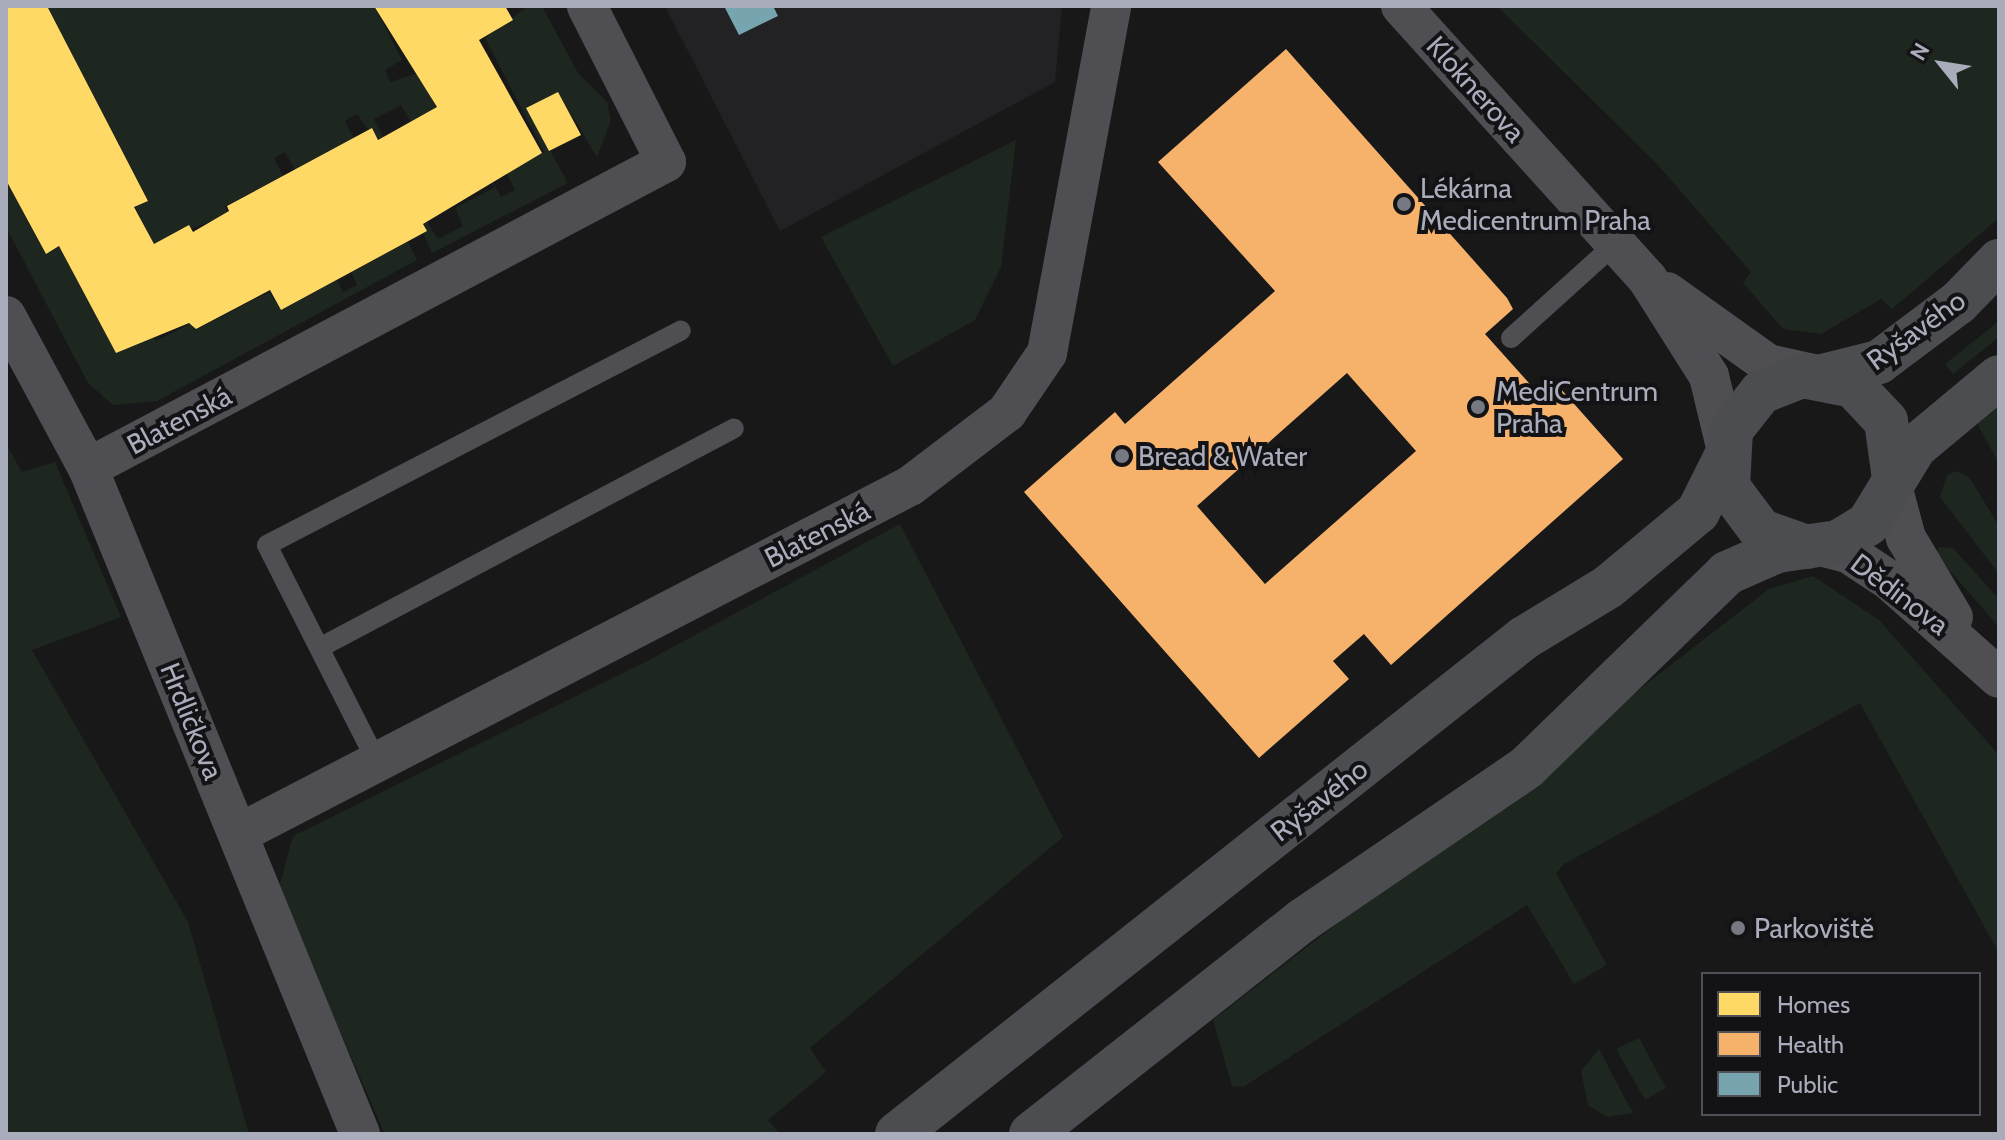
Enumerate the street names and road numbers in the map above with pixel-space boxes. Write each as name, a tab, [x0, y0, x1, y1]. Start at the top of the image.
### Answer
street label: Kloknerova	[1420, 29, 1532, 149]
street label: Ryšavého	[1860, 283, 1972, 377]
street label: Blatenská	[121, 379, 237, 461]
street label: Blatenská	[759, 493, 875, 575]
street label: Dědinova	[1844, 546, 1956, 642]
street label: Hrdličkova	[153, 658, 231, 784]
street label: Ryšavého	[1264, 752, 1374, 848]

